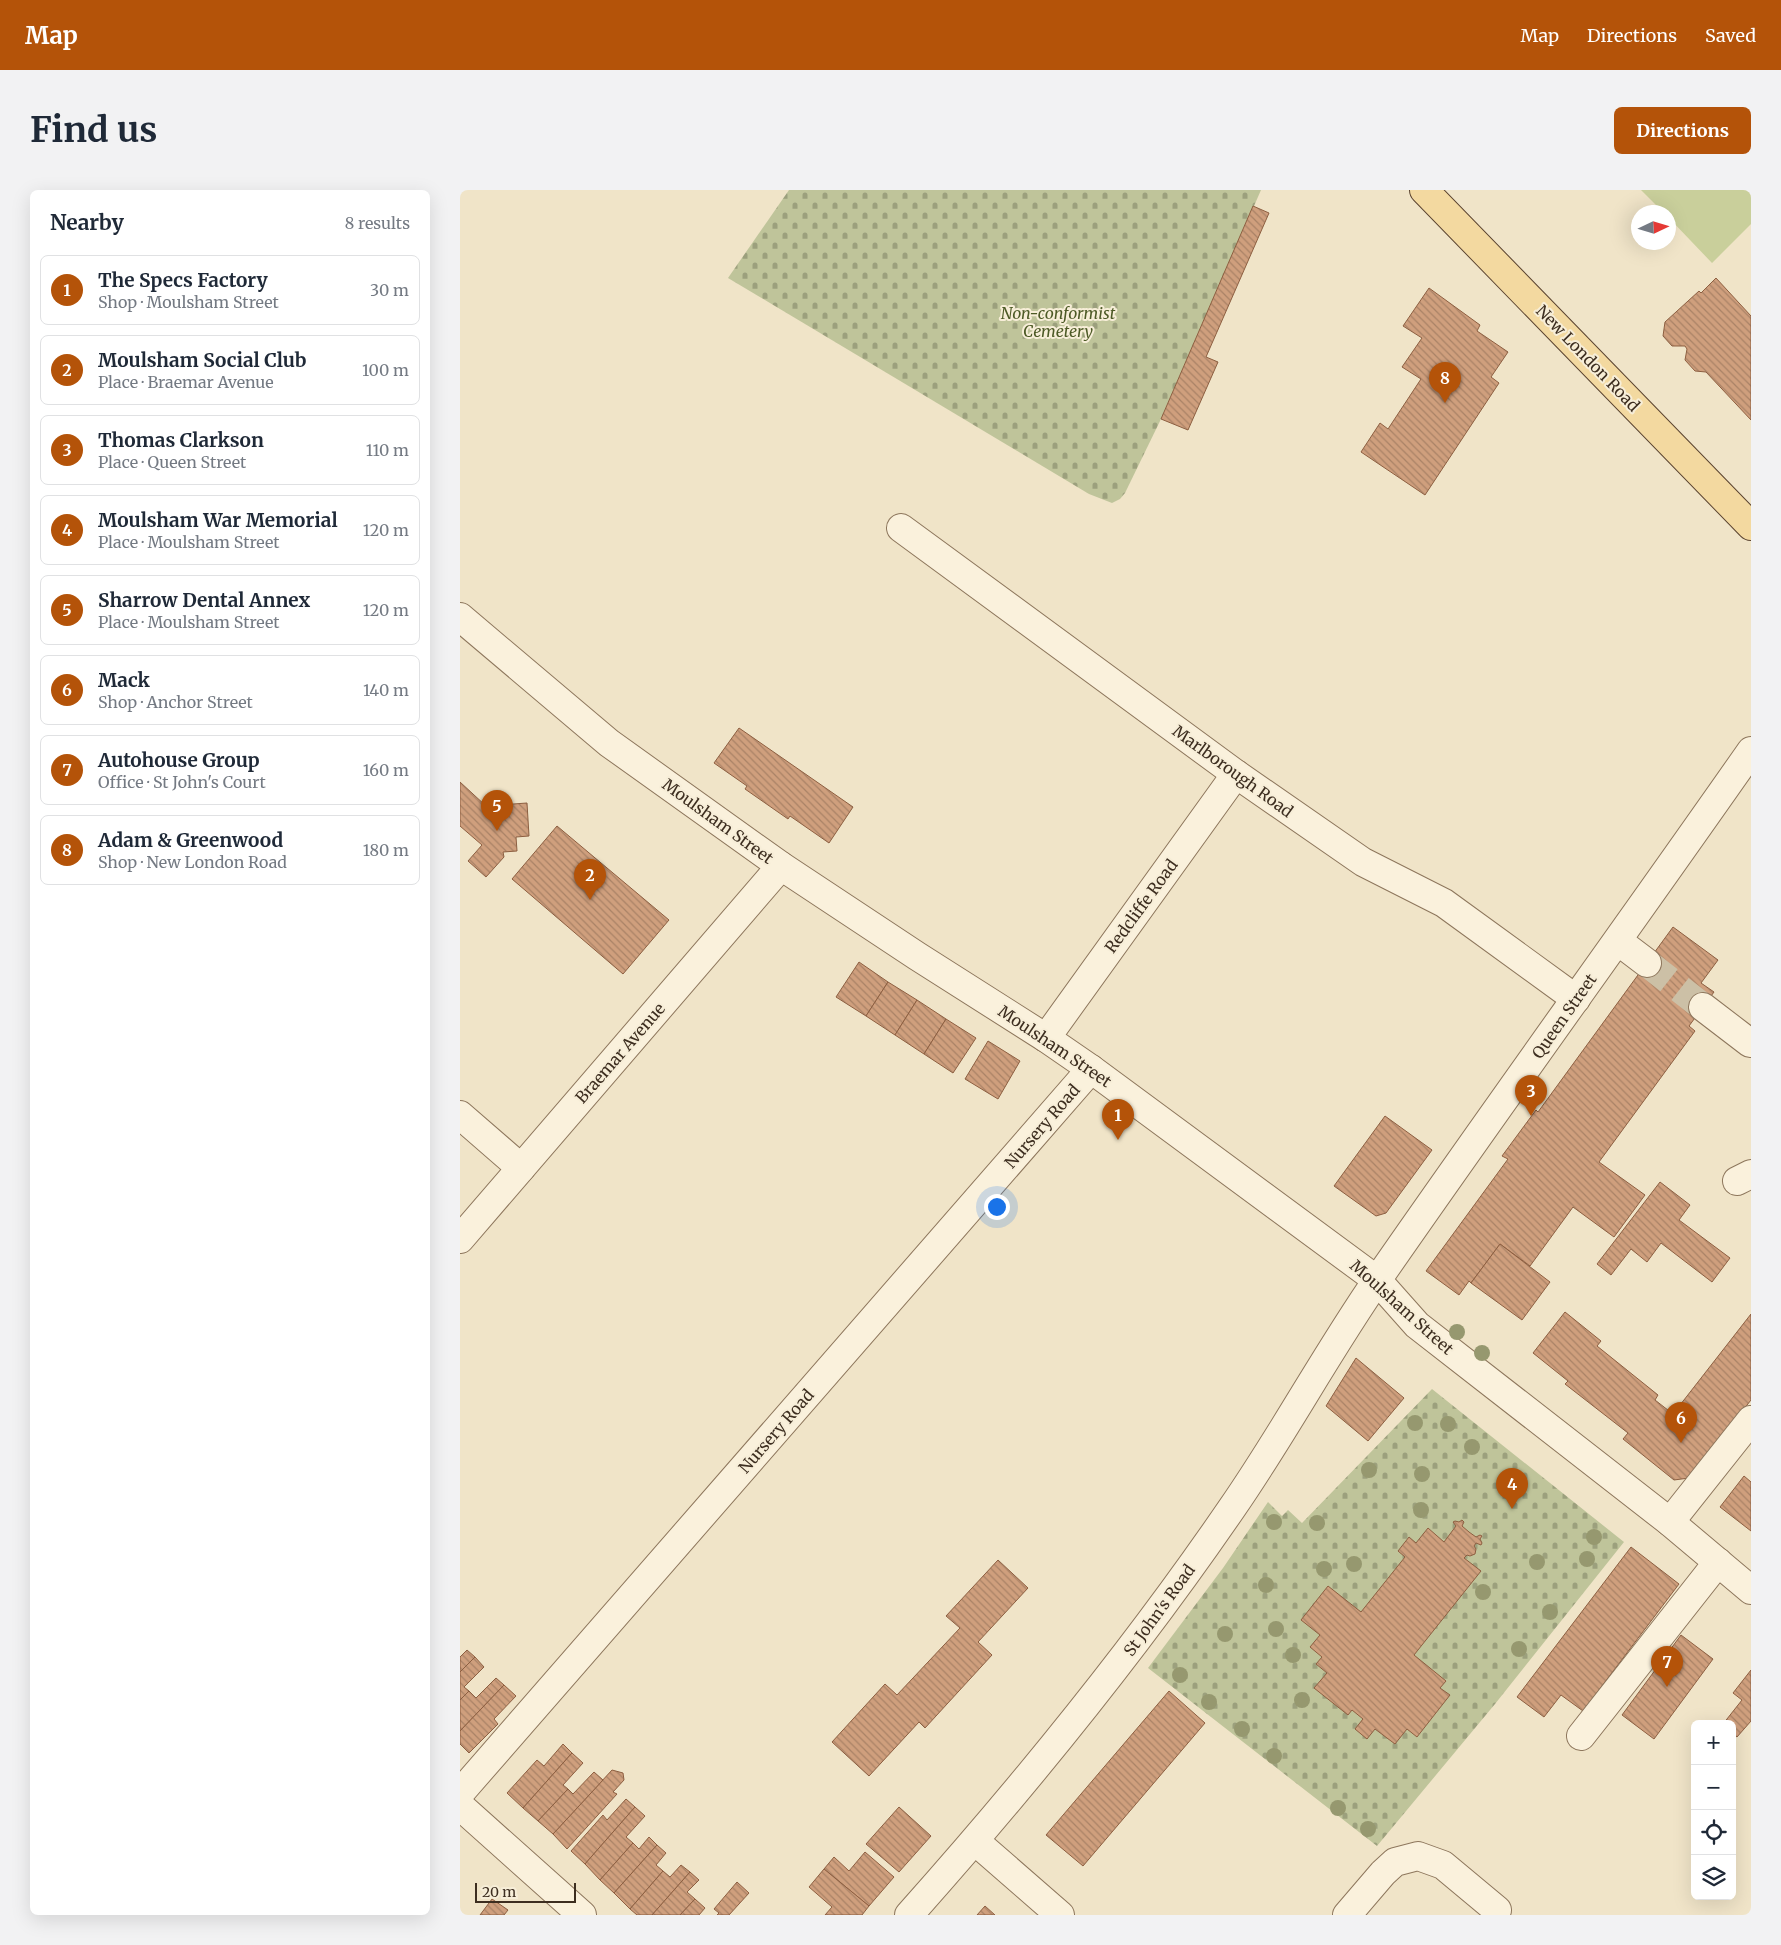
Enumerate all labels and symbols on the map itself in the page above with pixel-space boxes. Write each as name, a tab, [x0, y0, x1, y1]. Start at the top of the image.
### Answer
north arrow	[1631, 205, 1676, 250]
street label: New London Road	[1532, 301, 1644, 416]
park label: Non-conformist Cemetery	[1001, 303, 1116, 341]
pin: 8	[1429, 362, 1461, 403]
street label: Marlborough Road	[1169, 721, 1297, 822]
street label: Moulsham Street	[659, 774, 778, 868]
pin: 5	[481, 790, 513, 831]
street label: Redcliffe Road	[1100, 855, 1182, 957]
pin: 2	[574, 859, 606, 900]
street label: Queen Street	[1527, 969, 1601, 1062]
street label: Braemar Avenue	[571, 999, 669, 1107]
street label: Moulsham Street	[995, 1001, 1116, 1092]
pin: 3	[1515, 1075, 1547, 1116]
street label: Nursery Road	[1000, 1080, 1084, 1172]
pin: 1	[1102, 1099, 1134, 1140]
your location	[984, 1194, 1010, 1220]
street label: Moulsham Street	[1346, 1255, 1458, 1359]
street label: Nursery Road	[734, 1385, 818, 1477]
pin: 6	[1665, 1402, 1697, 1443]
pin: 4	[1496, 1468, 1528, 1509]
street label: St John's Road	[1119, 1560, 1199, 1660]
pin: 7	[1651, 1646, 1683, 1687]
scale bar	[475, 1880, 576, 1903]

